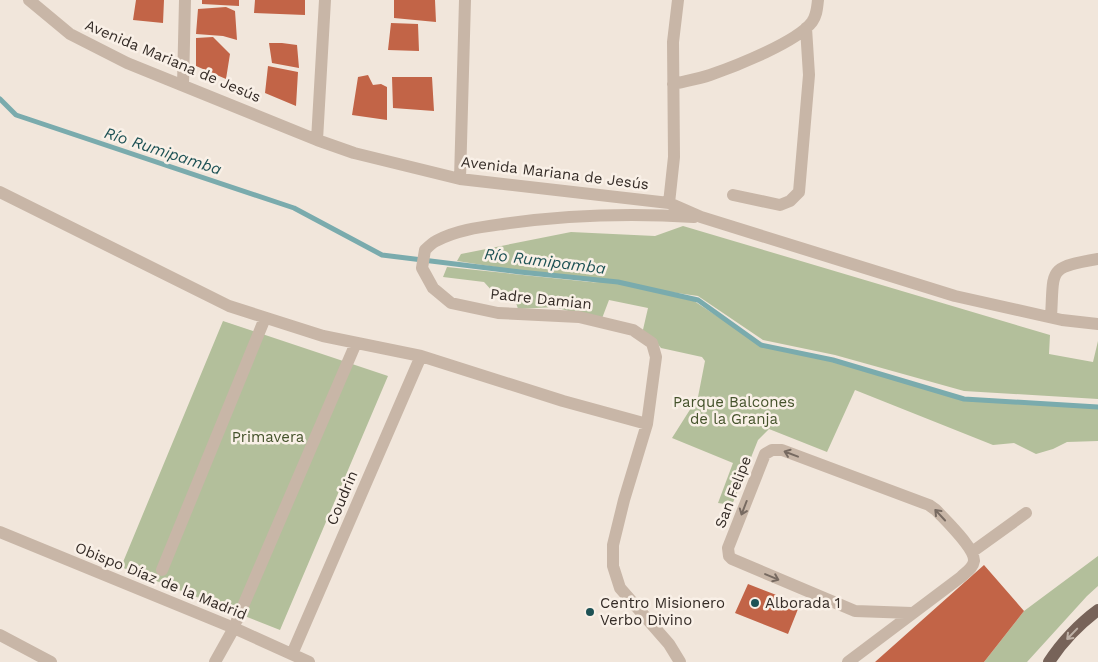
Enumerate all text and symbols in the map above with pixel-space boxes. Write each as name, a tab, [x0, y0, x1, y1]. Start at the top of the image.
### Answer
street label: Avenida Mariana de Jesús	[82, 16, 264, 106]
water label: Río Rumipamba	[102, 123, 224, 179]
street label: Avenida Mariana de Jesús	[460, 153, 650, 193]
water label: Río Rumipamba	[483, 244, 607, 278]
street label: Padre Damian	[489, 285, 593, 313]
park label: Parque Balcones de la Granja	[673, 393, 795, 428]
park label: Primavera	[232, 428, 305, 446]
one-way arrow	[783, 449, 799, 458]
street label: San Felipe	[711, 453, 755, 531]
street label: Coudrin	[323, 468, 361, 528]
one-way arrow	[739, 499, 748, 515]
one-way arrow	[934, 509, 946, 522]
street label: Obispo Díaz de la Madrid	[73, 538, 249, 624]
one-way arrow	[765, 573, 780, 582]
place label: Centro Misionero Verbo Divino	[600, 594, 725, 629]
place label: Alborada 1	[765, 594, 841, 612]
marker: Alborada 1	[749, 597, 761, 609]
marker: Centro Misionero Verbo Divino	[584, 606, 596, 618]
one-way arrow	[1066, 628, 1078, 641]

